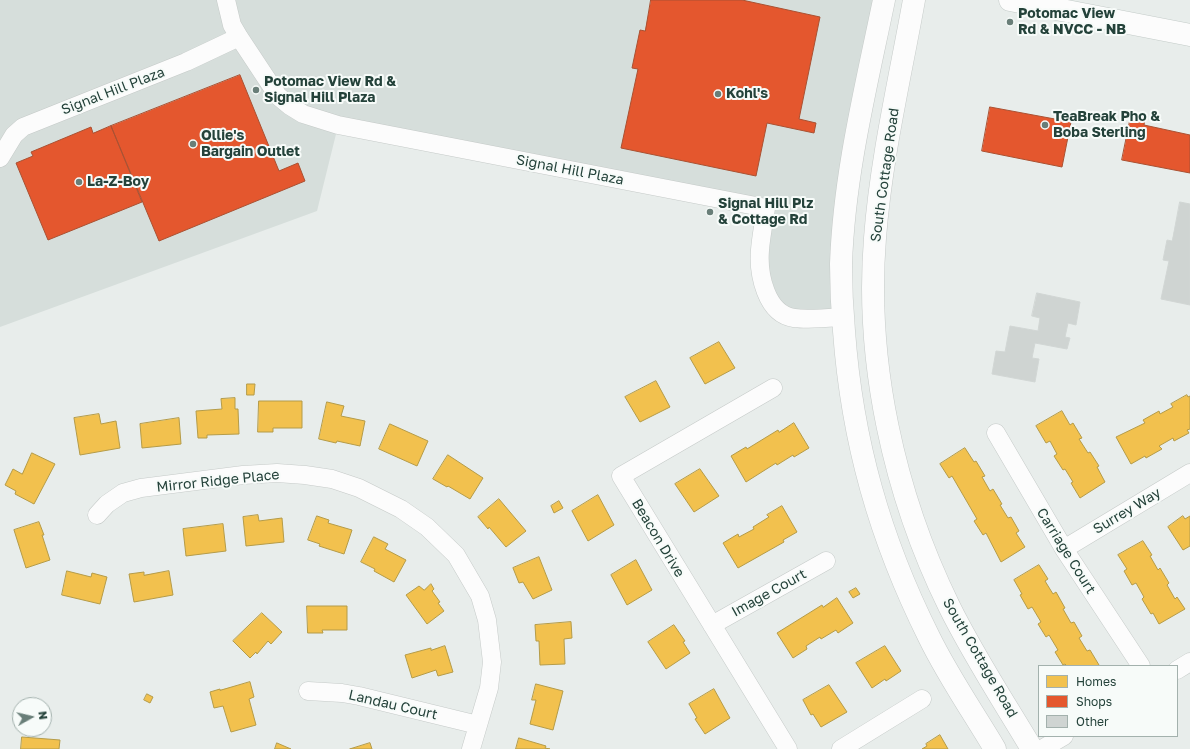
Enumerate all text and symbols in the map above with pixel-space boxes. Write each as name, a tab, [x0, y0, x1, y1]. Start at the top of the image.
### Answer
place label: Potomac View Rd & NVCC - NB	[1018, 6, 1126, 38]
marker: Potomac View Rd & NVCC - NB	[1005, 17, 1015, 27]
street label: Signal Hill Plaza	[59, 64, 167, 118]
place label: Potomac View Rd & Signal Hill Plaza	[264, 74, 396, 106]
marker: Potomac View Rd & Signal Hill Plaza	[251, 85, 261, 95]
place label: Kohl's	[726, 86, 768, 102]
marker: Kohl's	[713, 89, 723, 99]
street label: South Cottage Road	[867, 107, 903, 243]
place label: TeaBreak Pho & Boba Sterling	[1053, 109, 1160, 142]
marker: TeaBreak Pho & Boba Sterling	[1040, 120, 1050, 130]
place label: Ollie's Bargain Outlet	[201, 128, 300, 160]
marker: Ollie's Bargain Outlet	[188, 139, 198, 149]
street label: Signal Hill Plaza	[515, 151, 625, 189]
place label: La-Z-Boy	[87, 174, 149, 190]
marker: La-Z-Boy	[74, 177, 84, 187]
place label: Signal Hill Plz & Cottage Rd	[718, 196, 813, 228]
marker: Signal Hill Plz & Cottage Rd	[705, 207, 715, 217]
street label: Mirror Ridge Place	[156, 466, 280, 496]
street label: Surrey Way	[1090, 484, 1164, 538]
street label: Beacon Drive	[628, 496, 688, 580]
street label: Carriage Court	[1033, 505, 1099, 597]
street label: Image Court	[729, 566, 809, 620]
street label: South Cottage Road	[939, 595, 1021, 721]
legend	[1038, 665, 1178, 737]
text: Homes	[1076, 674, 1116, 689]
street label: Landau Court	[347, 687, 439, 723]
text: Shops	[1076, 694, 1112, 709]
north arrow	[12, 697, 52, 737]
text: N	[36, 710, 50, 720]
text: Other	[1076, 714, 1109, 729]

